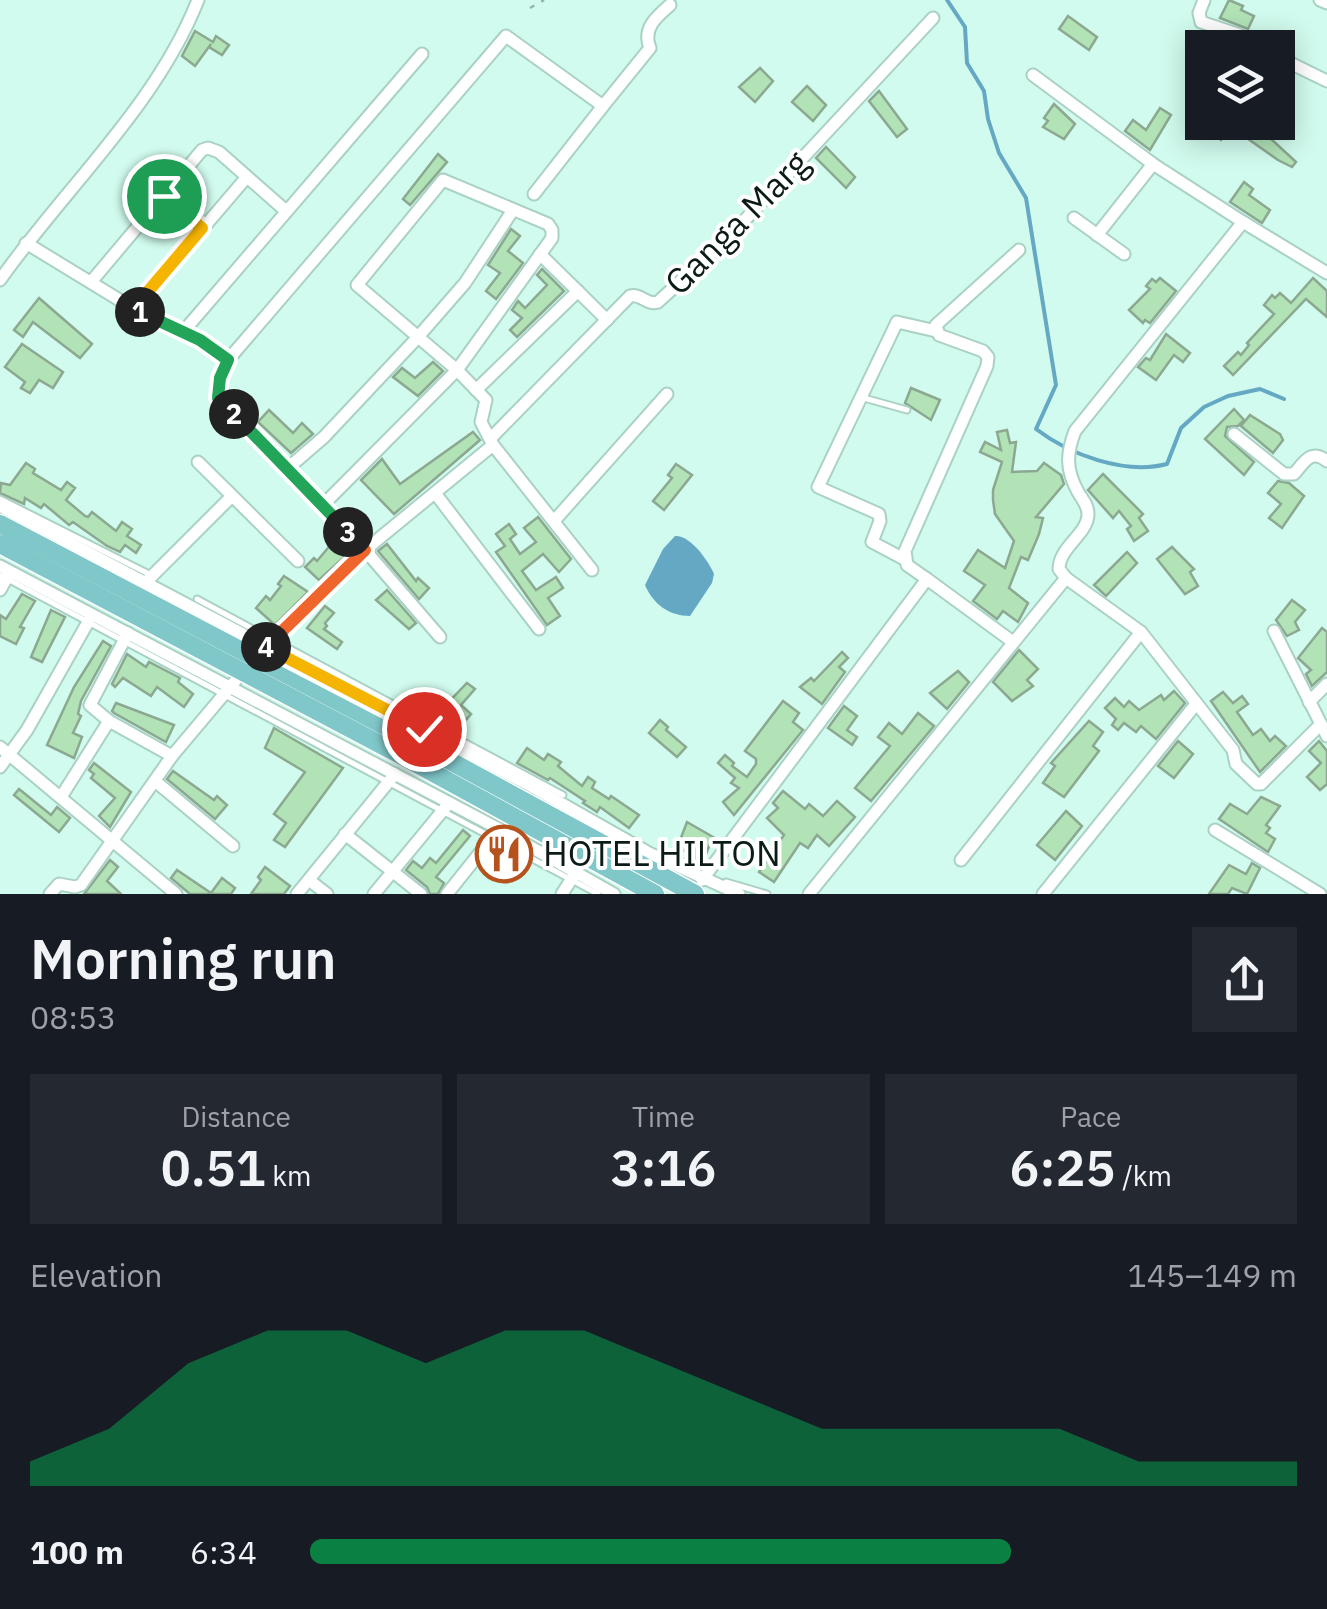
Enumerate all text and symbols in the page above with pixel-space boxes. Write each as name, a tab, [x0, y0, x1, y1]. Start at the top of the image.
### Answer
map controls	[1185, 30, 1295, 140]
button: layers	[1185, 30, 1295, 140]
street label: Ganga Marg	[654, 140, 819, 304]
pin	[122, 154, 207, 239]
icon: arrive	[137, 169, 192, 224]
pin: 1	[115, 287, 165, 337]
text: 1	[132, 293, 148, 330]
pin: 2	[209, 389, 259, 439]
text: 2	[226, 395, 242, 432]
pin: 3	[323, 507, 373, 557]
text: 3	[340, 513, 356, 550]
pin: 4	[241, 622, 291, 672]
text: 4	[258, 628, 274, 665]
pin	[382, 687, 467, 772]
icon: check	[397, 702, 452, 757]
restaurant icon: HOTEL HILTON	[474, 824, 534, 884]
place label: HOTEL HILTON	[543, 830, 781, 876]
text: Morning run	[30, 923, 337, 994]
button: share	[1192, 927, 1297, 1032]
text: 08:53	[30, 996, 116, 1038]
text: Distance	[182, 1098, 291, 1135]
text: Time	[632, 1098, 695, 1135]
text: Pace	[1060, 1098, 1121, 1135]
text: 0.51	[161, 1135, 266, 1200]
text: 3:16	[611, 1135, 716, 1200]
text: 6:25	[1010, 1135, 1116, 1200]
text: km	[266, 1157, 312, 1194]
text: /km	[1116, 1157, 1172, 1194]
text: Elevation	[30, 1254, 163, 1296]
text: 145–149 m	[1127, 1254, 1297, 1296]
text: 100 m	[30, 1531, 124, 1573]
text: 6:34	[190, 1531, 257, 1573]

